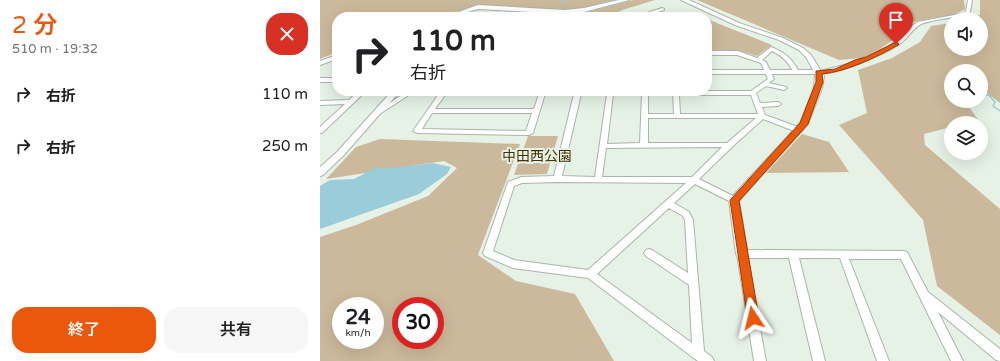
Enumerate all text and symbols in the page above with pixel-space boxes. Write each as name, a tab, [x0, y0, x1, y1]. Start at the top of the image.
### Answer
pin	[879, 3, 913, 44]
icon: arrive	[885, 9, 907, 31]
text: 2 分	[12, 11, 57, 40]
map controls	[944, 12, 988, 160]
button: sound	[944, 12, 988, 56]
button: close	[266, 13, 308, 55]
text: 110 m	[410, 24, 496, 58]
icon: right	[344, 28, 396, 80]
text: 510 m · 19:32	[12, 41, 98, 57]
text: 右折	[410, 62, 446, 84]
button: search	[944, 64, 988, 108]
icon: right	[12, 83, 34, 105]
text: 110 m	[262, 85, 308, 103]
text: 右折	[46, 87, 76, 105]
button: layers	[944, 116, 988, 160]
icon: right	[12, 135, 34, 157]
text: 250 m	[262, 137, 308, 155]
text: 右折	[46, 139, 76, 157]
park label: 中田西公園	[502, 148, 572, 165]
speed limit sign: 30	[392, 297, 444, 349]
position arrow	[732, 297, 774, 339]
text: 24	[345, 306, 371, 330]
button: 終了	[12, 307, 156, 353]
button: 共有	[164, 307, 308, 353]
text: km/h	[345, 327, 371, 339]

